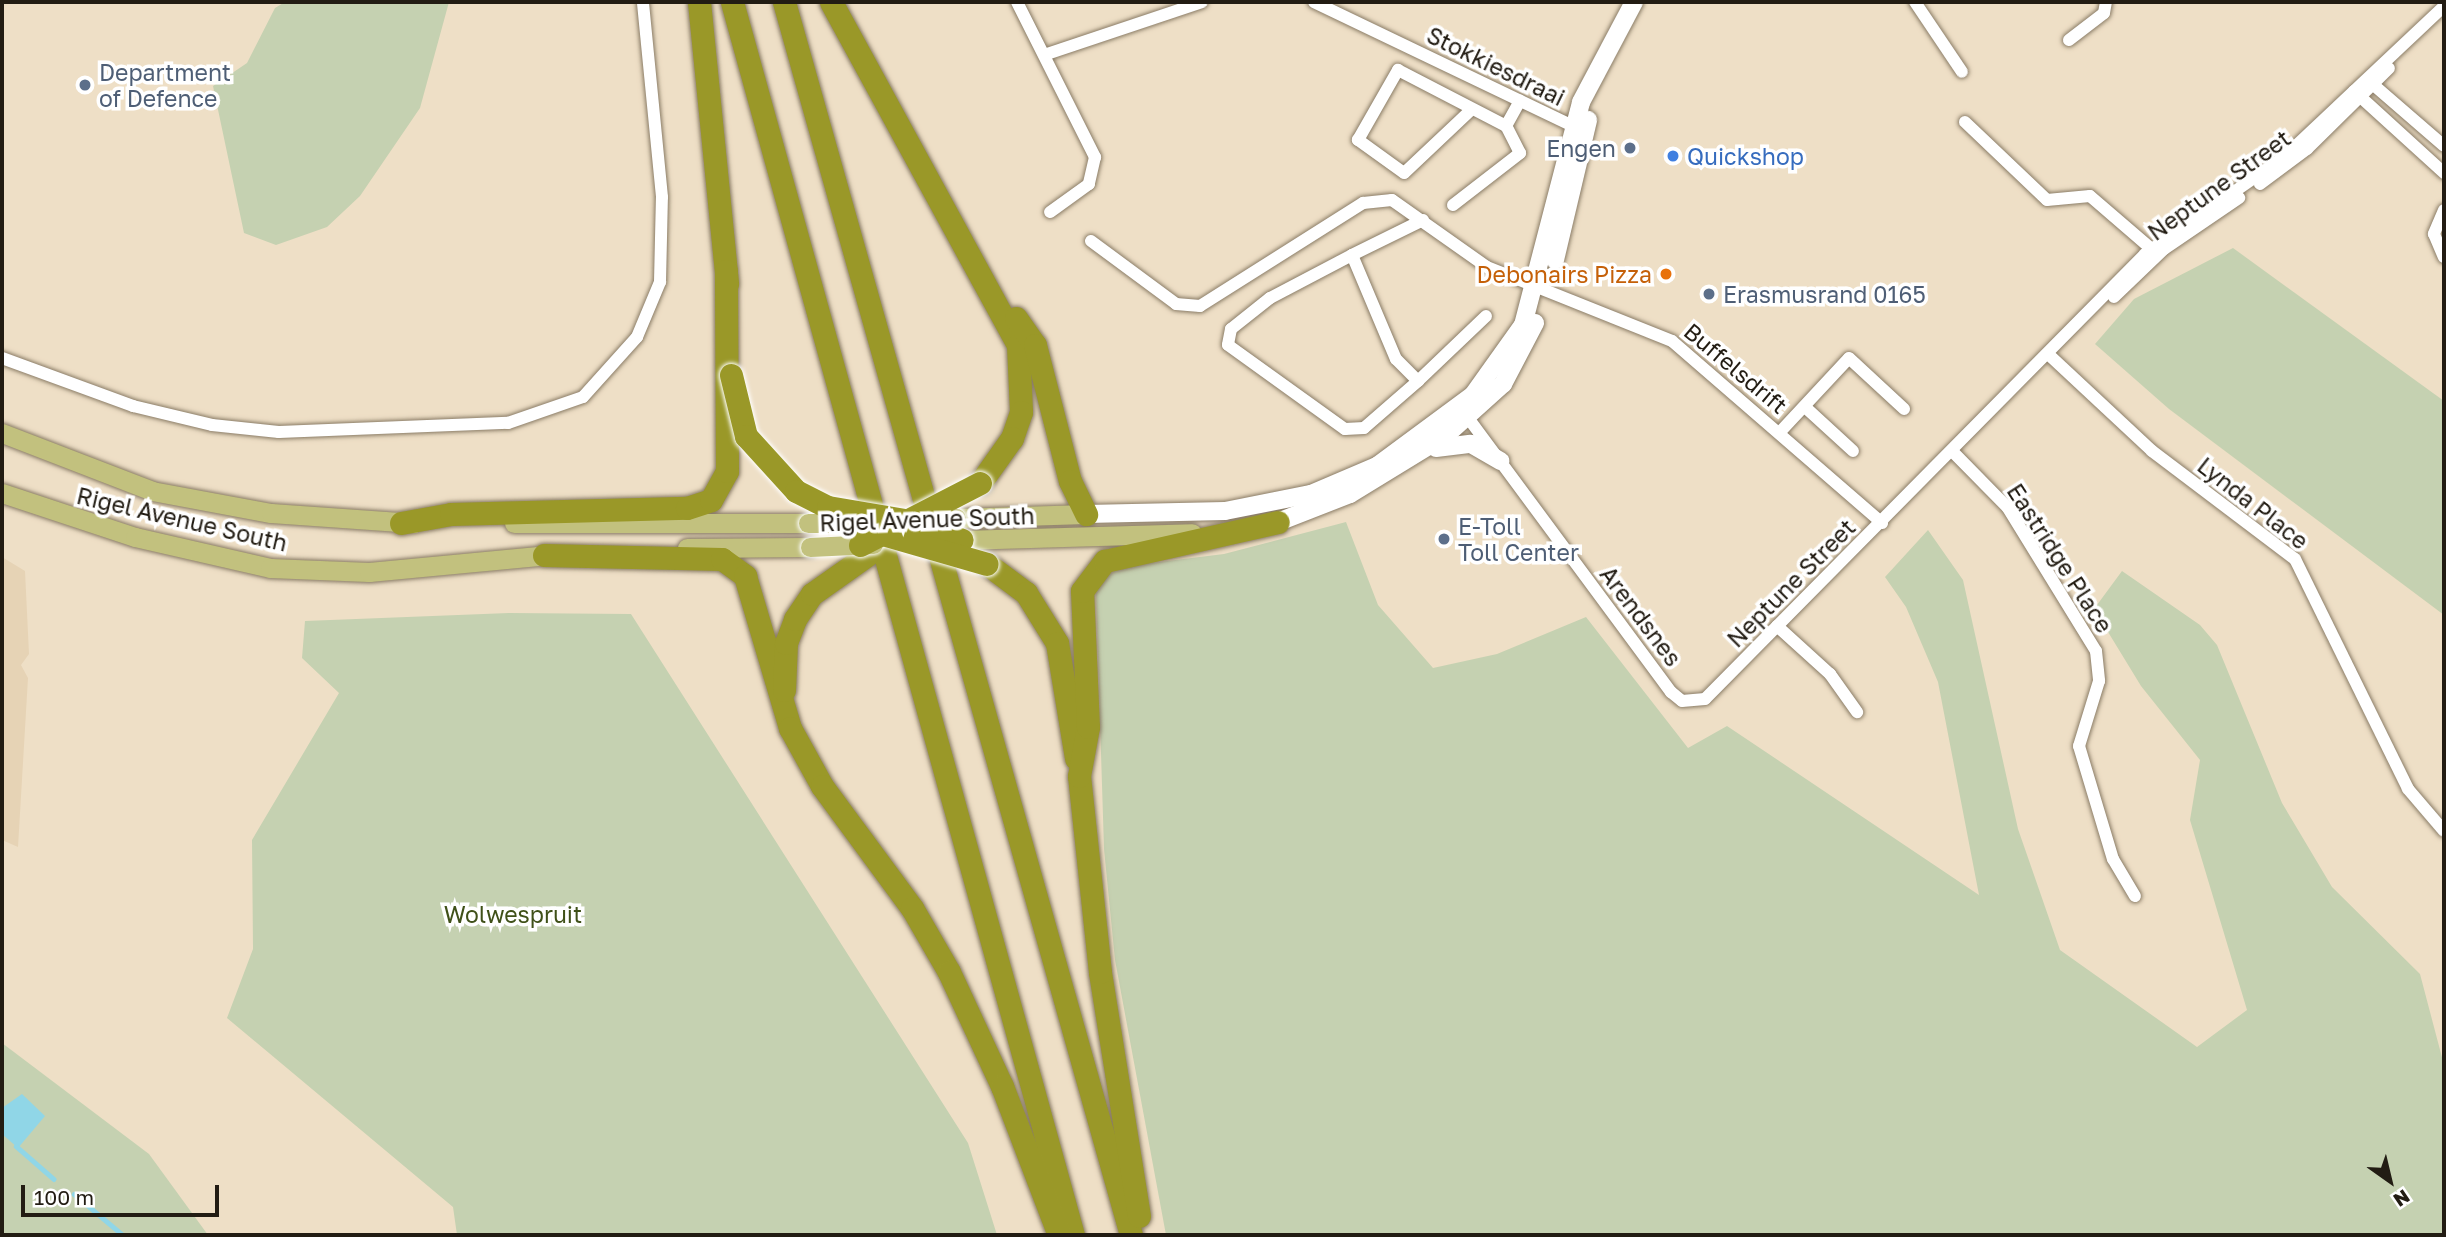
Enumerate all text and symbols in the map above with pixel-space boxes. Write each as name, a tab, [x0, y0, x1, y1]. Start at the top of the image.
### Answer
street label: Stokkiesdraai	[1423, 21, 1569, 111]
place label: Department of Defence	[99, 58, 231, 112]
marker: Department of Defence	[77, 77, 93, 93]
street label: Neptune Street	[2142, 124, 2296, 246]
place label: Engen	[1546, 134, 1616, 162]
marker: Engen	[1622, 140, 1638, 156]
place label: Quickshop	[1687, 142, 1804, 170]
marker: Quickshop	[1665, 148, 1681, 164]
place label: Debonairs Pizza	[1476, 260, 1652, 288]
marker: Debonairs Pizza	[1658, 266, 1674, 282]
place label: Erasmusrand 0165	[1723, 280, 1926, 308]
marker: Erasmusrand 0165	[1701, 286, 1717, 302]
street label: Buffelsdrift	[1679, 317, 1793, 419]
street label: Lynda Place	[2192, 451, 2314, 555]
street label: Eastridge Place	[2002, 478, 2118, 638]
street label: Rigel Avenue South	[74, 481, 290, 557]
street label: Rigel Avenue South	[819, 501, 1035, 537]
place label: E-Toll Toll Center	[1458, 512, 1579, 566]
street label: Neptune Street	[1721, 513, 1861, 653]
marker: E-Toll Toll Center	[1436, 531, 1452, 547]
street label: Arendsnes	[1595, 561, 1687, 671]
park label: Wolwespruit	[444, 900, 582, 928]
north arrow	[2355, 1146, 2425, 1216]
scale bar	[24, 1170, 222, 1214]
text: 100 m	[34, 1184, 94, 1210]
text: N	[2390, 1185, 2414, 1212]

